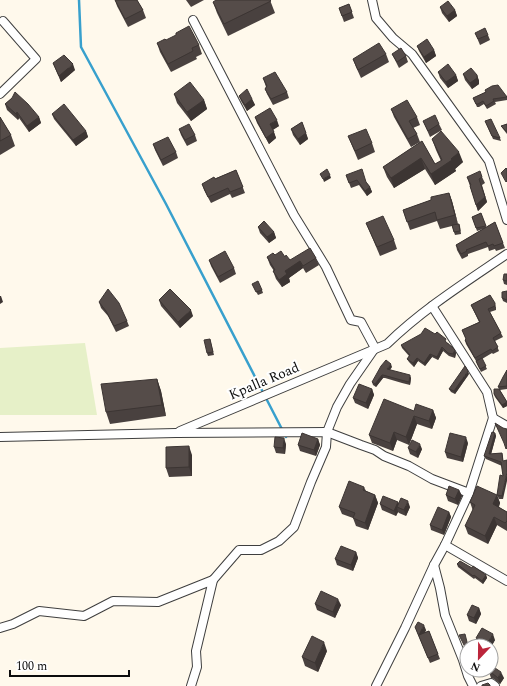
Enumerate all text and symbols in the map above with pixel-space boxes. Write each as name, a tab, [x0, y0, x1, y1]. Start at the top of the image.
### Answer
street label: Kpalla Road	[225, 357, 303, 405]
north arrow	[459, 638, 499, 678]
scale bar	[10, 652, 129, 678]
text: 100 m	[16, 657, 47, 676]
text: N	[468, 657, 483, 676]

